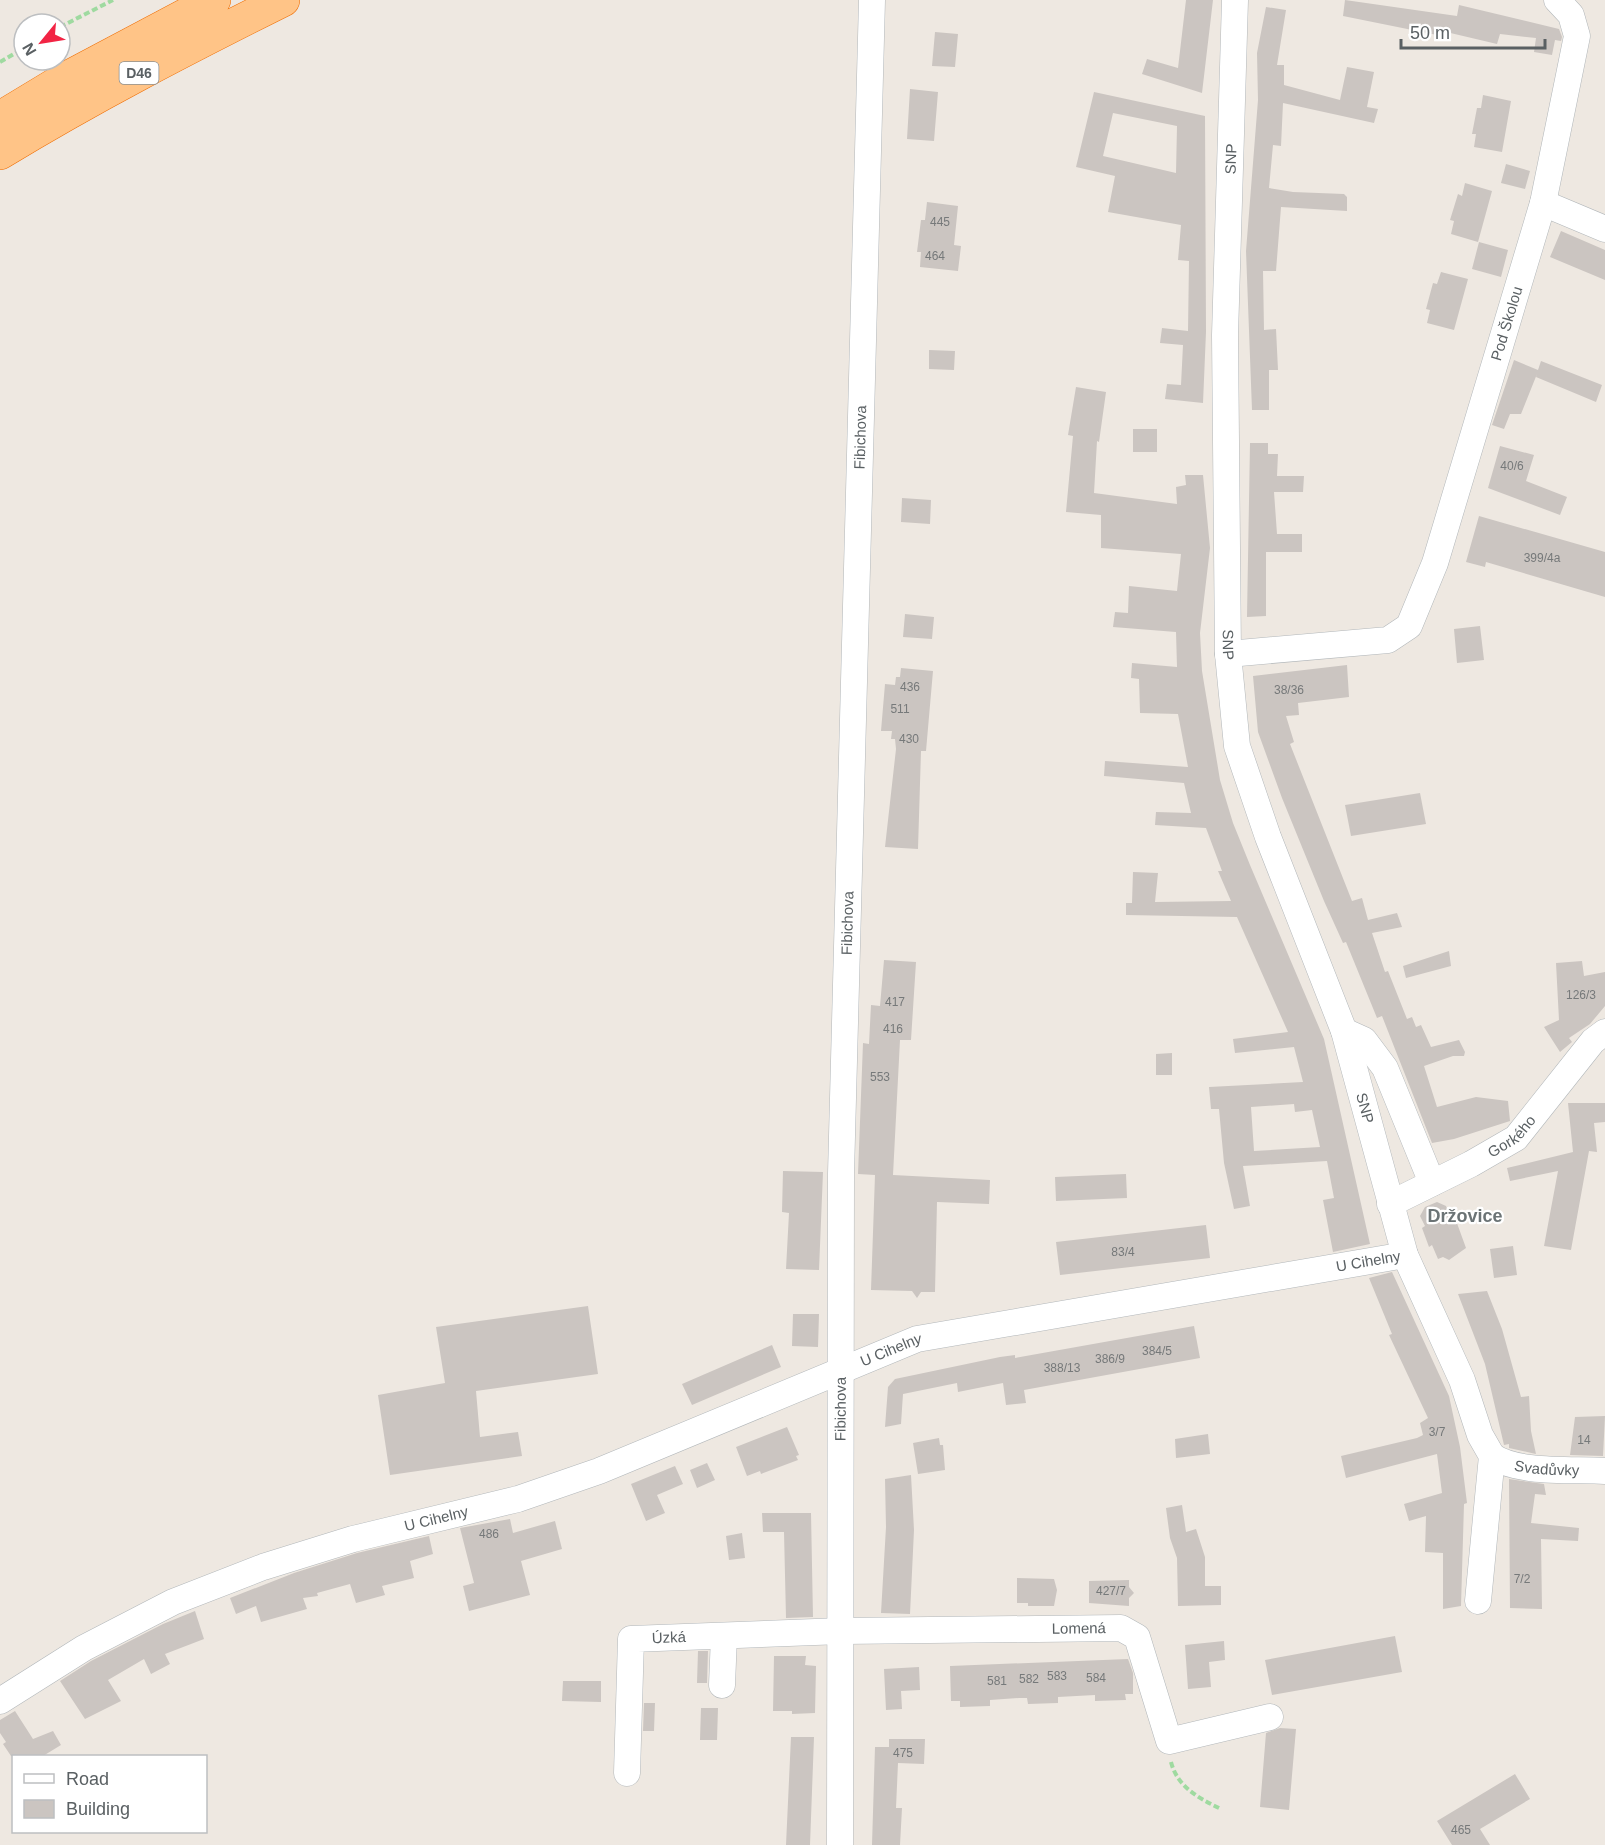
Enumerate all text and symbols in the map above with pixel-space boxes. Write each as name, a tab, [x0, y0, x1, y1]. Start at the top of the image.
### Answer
north arrow	[12, 12, 72, 72]
scale bar	[1401, 12, 1545, 50]
text: 50 m	[1410, 23, 1450, 43]
text: N	[19, 40, 40, 59]
road number: D46	[120, 62, 158, 84]
street label: SNP	[1221, 143, 1240, 175]
house number: 445	[930, 215, 950, 229]
house number: 464	[925, 249, 945, 263]
street label: Pod Školou	[1487, 284, 1526, 363]
street label: Fibichova	[851, 404, 869, 470]
house number: 40/6	[1500, 459, 1524, 473]
house number: 399/4a	[1524, 551, 1561, 565]
street label: SNP	[1220, 629, 1238, 661]
house number: 436	[900, 680, 920, 694]
house number: 38/36	[1274, 683, 1304, 697]
house number: 511	[890, 702, 910, 716]
house number: 430	[899, 732, 919, 746]
street label: Fibichova	[838, 890, 856, 955]
house number: 126/3	[1566, 988, 1596, 1002]
house number: 417	[885, 995, 905, 1009]
house number: 416	[883, 1022, 903, 1036]
house number: 553	[870, 1070, 890, 1084]
street label: SNP	[1353, 1091, 1378, 1125]
street label: Gorkého	[1485, 1112, 1539, 1160]
district label: Držovice	[1427, 1206, 1503, 1226]
house number: 83/4	[1111, 1245, 1135, 1259]
street label: U Cihelny	[1335, 1247, 1402, 1275]
street label: U Cihelny	[858, 1329, 923, 1370]
house number: 384/5	[1142, 1344, 1172, 1358]
house number: 386/9	[1095, 1352, 1125, 1366]
house number: 388/13	[1044, 1361, 1081, 1375]
street label: Fibichova	[832, 1376, 849, 1441]
house number: 3/7	[1429, 1425, 1446, 1439]
house number: 14	[1577, 1433, 1591, 1447]
street label: Svadůvky	[1513, 1456, 1580, 1478]
street label: U Cihelny	[403, 1502, 470, 1534]
house number: 486	[479, 1527, 499, 1541]
house number: 7/2	[1514, 1572, 1531, 1586]
house number: 427/7	[1096, 1584, 1126, 1598]
street label: Lomená	[1052, 1619, 1107, 1637]
street label: Úzká	[651, 1628, 687, 1646]
house number: 583	[1047, 1669, 1067, 1683]
house number: 584	[1086, 1671, 1106, 1685]
house number: 582	[1019, 1672, 1039, 1686]
house number: 581	[987, 1674, 1007, 1688]
house number: 475	[893, 1746, 913, 1760]
legend	[12, 1755, 207, 1833]
text: Road	[66, 1769, 109, 1789]
text: Building	[66, 1799, 130, 1819]
house number: 465	[1451, 1823, 1471, 1837]

